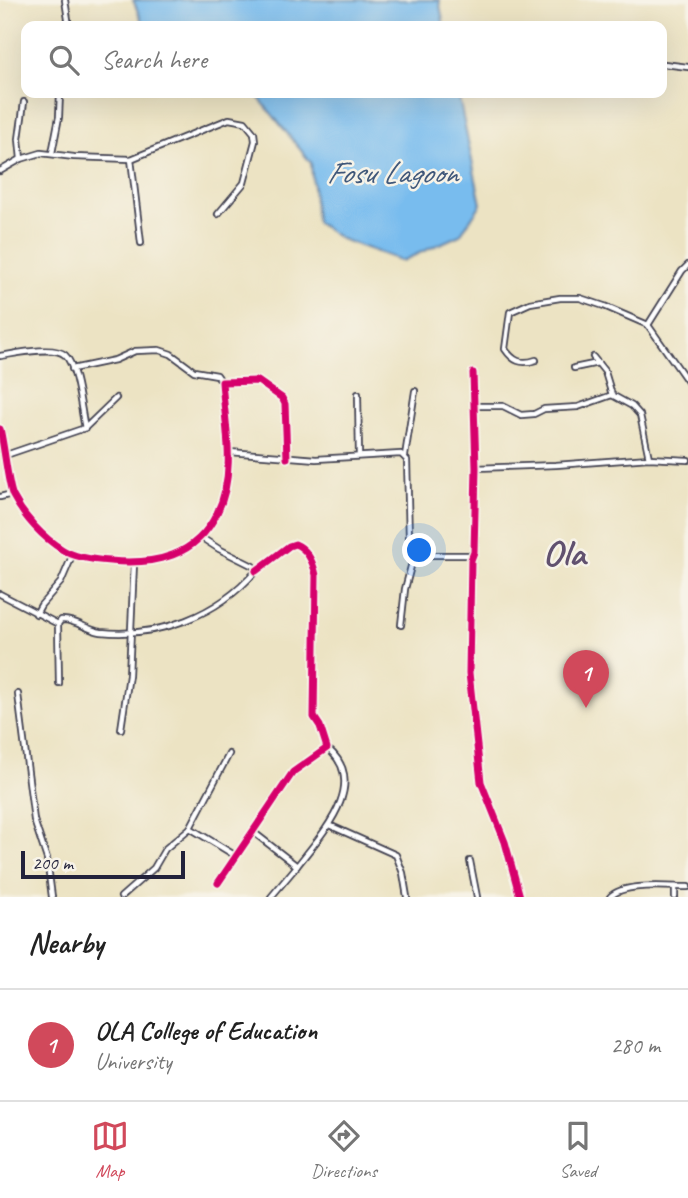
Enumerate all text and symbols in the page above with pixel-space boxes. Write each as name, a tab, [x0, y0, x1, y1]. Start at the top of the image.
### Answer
search box	[21, 21, 667, 98]
icon: search	[45, 41, 83, 79]
text: Search here	[101, 43, 207, 76]
water label: Fosu Lagoon	[327, 152, 461, 193]
district label: Ola	[543, 529, 589, 576]
your location	[402, 533, 436, 567]
pin: 1	[563, 650, 609, 708]
scale bar	[21, 848, 186, 880]
text: 200 m	[32, 851, 73, 875]
text: Nearby	[28, 924, 104, 962]
text: OLA College of Education	[95, 1014, 317, 1047]
text: 1	[46, 1031, 56, 1060]
text: 280 m	[611, 1031, 660, 1060]
text: University	[95, 1047, 172, 1076]
tab: Map	[91, 1117, 129, 1183]
tab: Directions	[311, 1117, 377, 1183]
tab: Saved	[559, 1117, 597, 1183]

